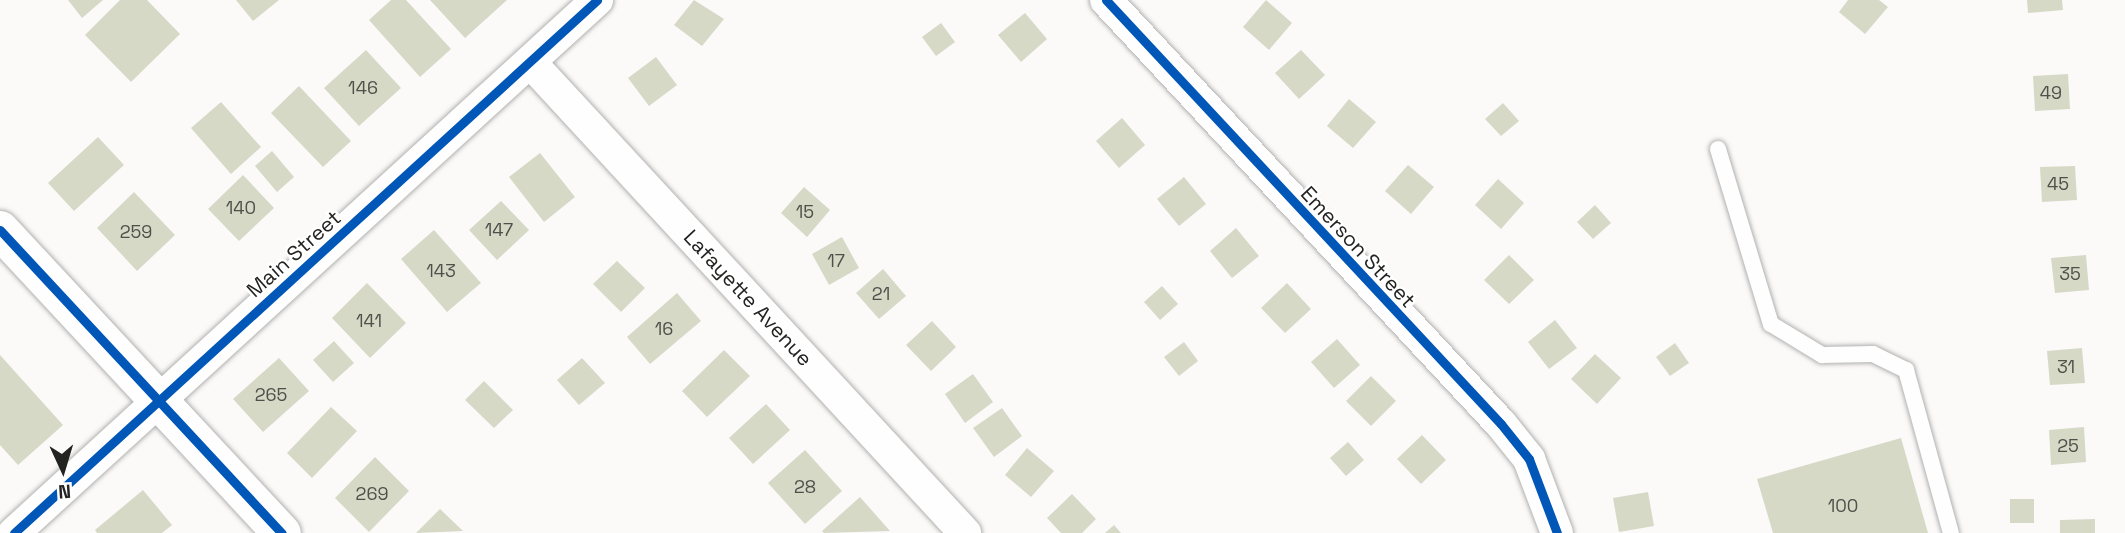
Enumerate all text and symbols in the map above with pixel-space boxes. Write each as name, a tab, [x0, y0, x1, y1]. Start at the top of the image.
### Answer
house number: 146	[348, 77, 378, 99]
house number: 49	[2040, 82, 2062, 104]
house number: 45	[2047, 173, 2069, 195]
street label: Emerson Street	[1295, 181, 1421, 313]
house number: 140	[226, 197, 256, 219]
house number: 15	[796, 201, 814, 223]
street label: Main Street	[242, 205, 346, 303]
house number: 147	[485, 219, 513, 241]
house number: 259	[120, 221, 152, 243]
street label: Lafayette Avenue	[678, 225, 818, 371]
house number: 17	[827, 250, 845, 272]
house number: 143	[426, 260, 456, 282]
house number: 35	[2059, 263, 2081, 285]
house number: 21	[872, 283, 890, 305]
house number: 141	[356, 310, 382, 332]
house number: 16	[655, 318, 673, 340]
house number: 31	[2057, 356, 2075, 378]
house number: 265	[255, 384, 287, 406]
north arrow	[28, 435, 98, 505]
house number: 25	[2057, 435, 2079, 457]
house number: 28	[794, 476, 816, 498]
text: N	[57, 479, 72, 504]
house number: 269	[356, 483, 388, 505]
house number: 100	[1828, 495, 1858, 517]

